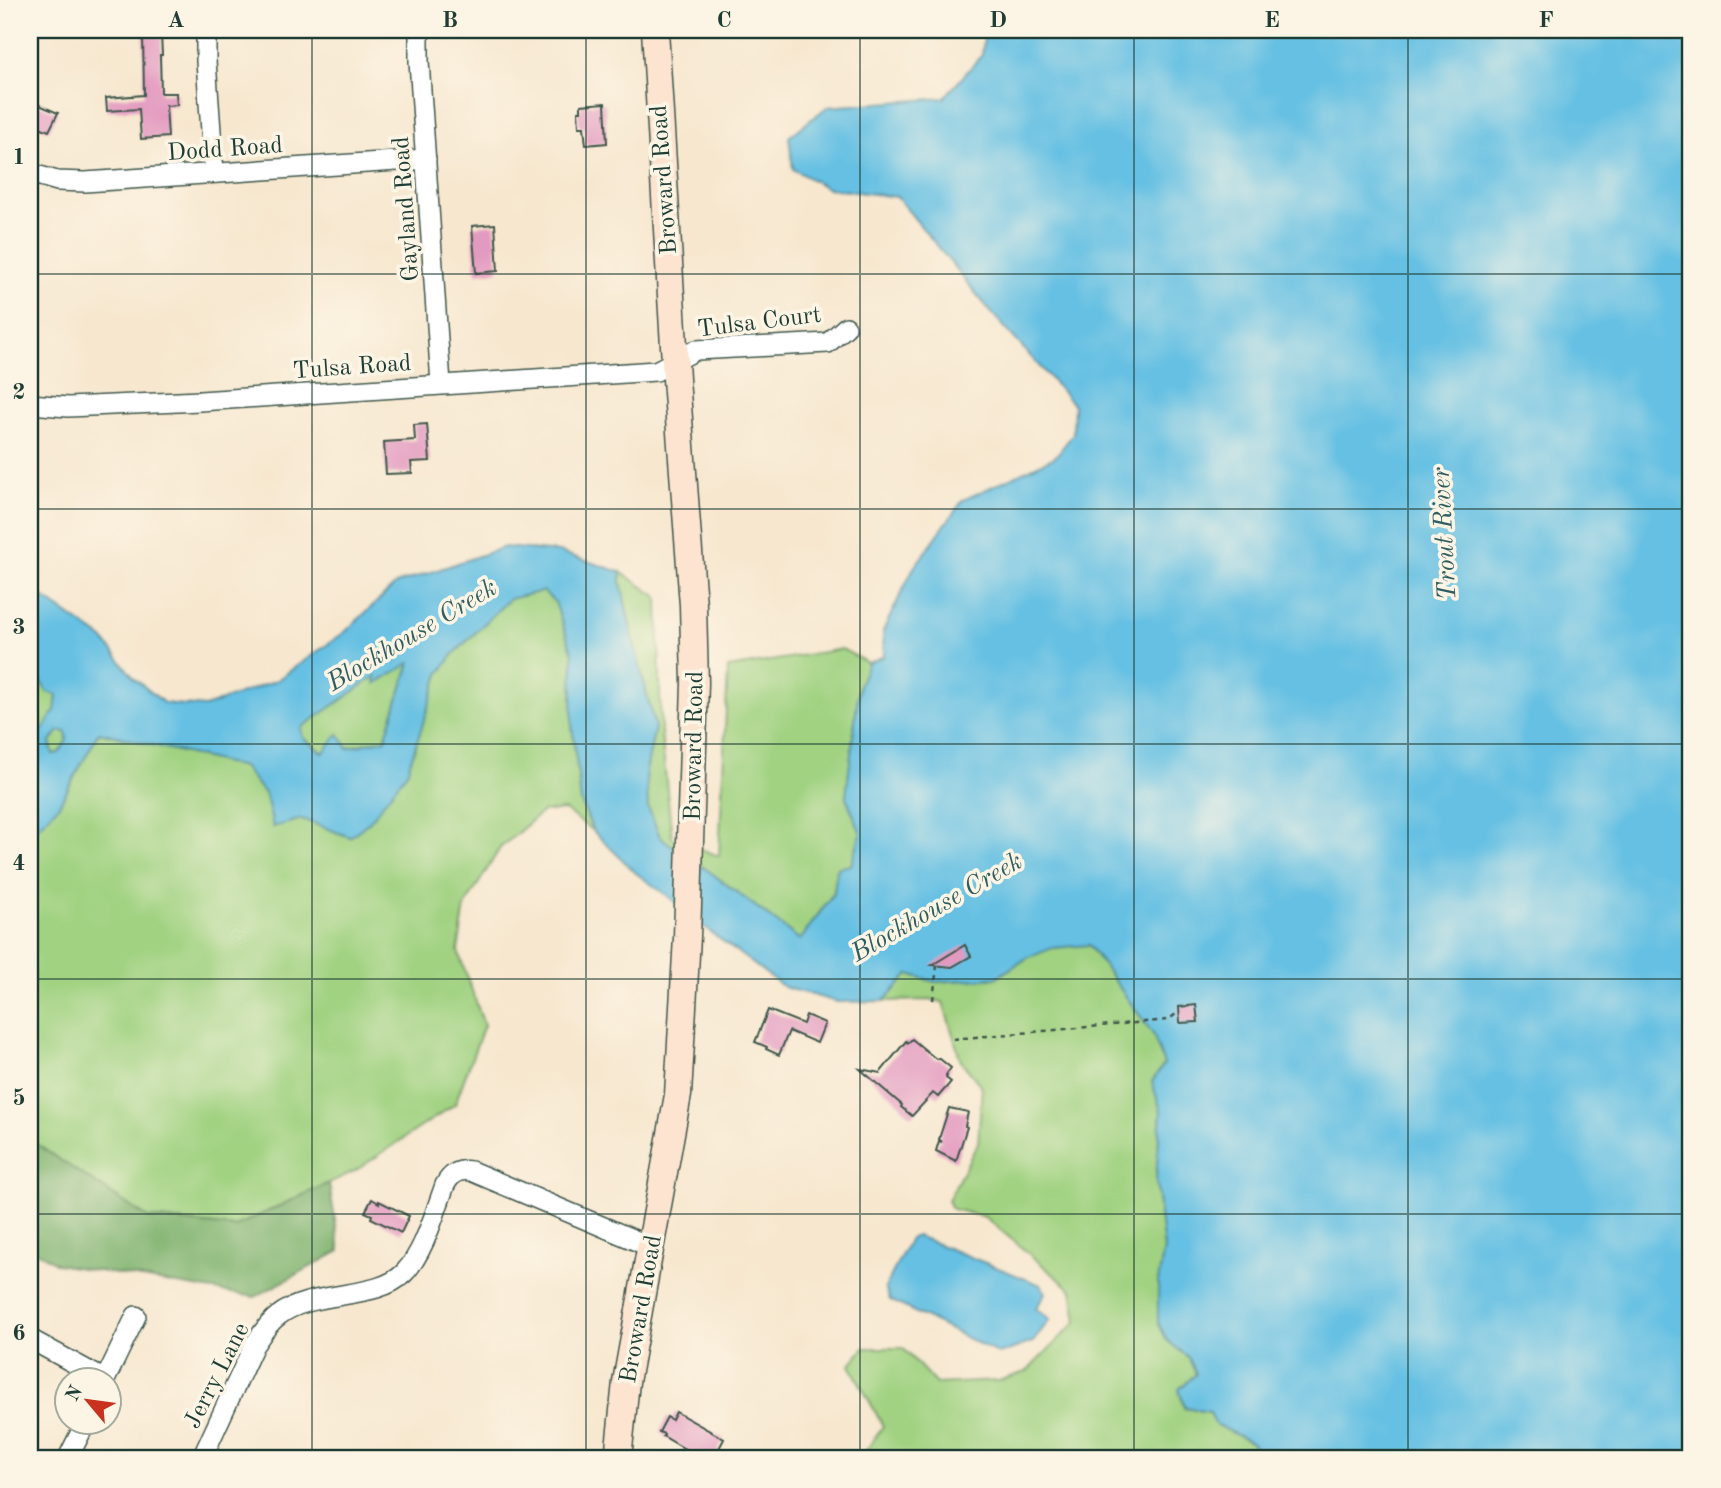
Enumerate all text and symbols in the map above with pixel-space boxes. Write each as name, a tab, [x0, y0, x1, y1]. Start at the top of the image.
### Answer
text: A	[167, 9, 185, 32]
text: B	[442, 9, 458, 32]
text: C	[716, 9, 732, 32]
text: D	[989, 9, 1007, 32]
text: E	[1264, 9, 1280, 32]
text: F	[1538, 9, 1554, 32]
street label: Broward Road	[648, 104, 682, 256]
street label: Dodd Road	[167, 134, 284, 166]
street label: Gayland Road	[390, 135, 424, 282]
text: 1	[12, 146, 26, 169]
street label: Tulsa Court	[696, 303, 822, 342]
street label: Tulsa Road	[292, 352, 412, 384]
text: 2	[12, 381, 26, 404]
water label: Trout River	[1428, 466, 1461, 601]
water label: Blockhouse Creek	[322, 575, 501, 697]
text: 3	[12, 616, 26, 639]
street label: Broward Road	[682, 671, 708, 821]
water label: Blockhouse Creek	[846, 848, 1027, 968]
text: 4	[12, 852, 26, 875]
text: 5	[12, 1087, 26, 1110]
street label: Broward Road	[617, 1233, 667, 1385]
street label: Jerry Lane	[181, 1319, 255, 1433]
text: 6	[12, 1322, 26, 1345]
north arrow	[52, 1366, 122, 1436]
text: N	[63, 1383, 87, 1405]

